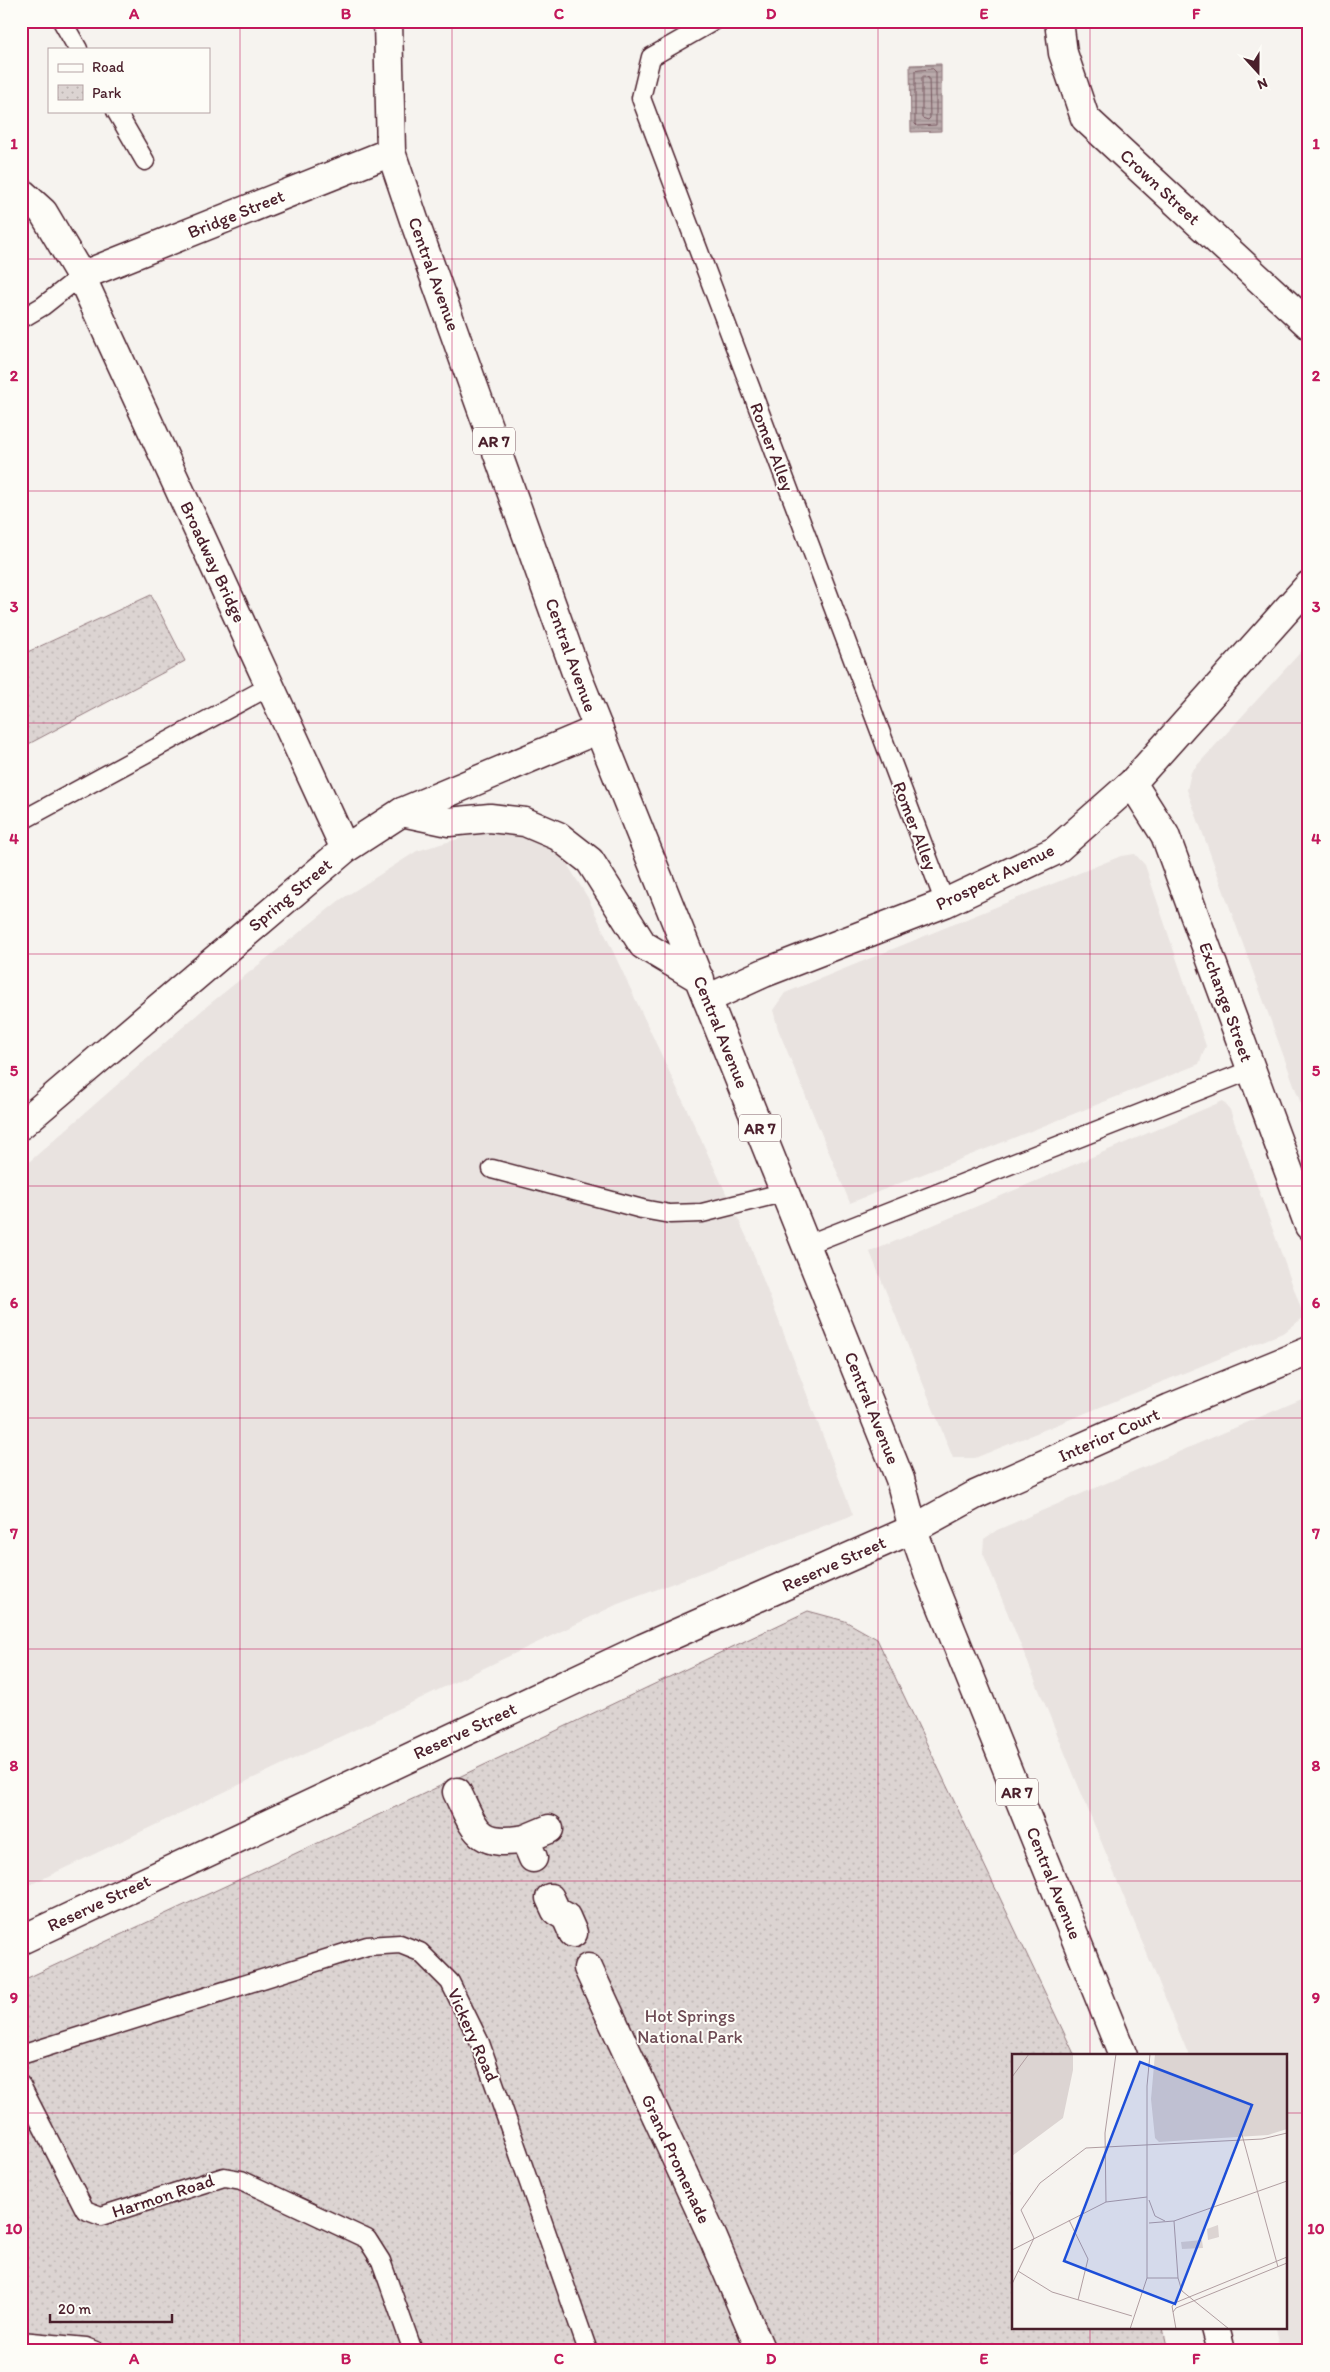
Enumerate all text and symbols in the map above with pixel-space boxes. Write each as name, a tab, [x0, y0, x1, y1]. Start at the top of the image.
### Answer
text: A	[128, 4, 140, 23]
text: B	[341, 4, 352, 23]
text: C	[554, 4, 565, 23]
text: D	[766, 4, 777, 23]
text: E	[980, 4, 989, 23]
text: F	[1192, 4, 1201, 23]
legend	[48, 48, 210, 112]
north arrow	[1232, 48, 1282, 98]
text: Road	[92, 58, 125, 76]
text: N	[1255, 74, 1270, 93]
text: Park	[92, 84, 122, 102]
text: 1	[10, 134, 18, 153]
text: 1	[1312, 134, 1320, 153]
street label: Crown Street	[1115, 144, 1205, 230]
street label: Bridge Street	[184, 185, 288, 243]
street label: Central Avenue	[403, 214, 465, 334]
text: 2	[10, 366, 19, 385]
text: 2	[1312, 366, 1321, 385]
street label: Romer Alley	[745, 399, 799, 495]
road number: AR 7	[473, 428, 515, 454]
street label: Broadway Bridge	[175, 498, 251, 626]
street label: Central Avenue	[540, 595, 602, 715]
text: 3	[10, 597, 19, 616]
text: 3	[1312, 597, 1321, 616]
street label: Romer Alley	[888, 778, 942, 874]
text: 4	[9, 829, 19, 848]
text: 4	[1311, 829, 1321, 848]
street label: Prospect Avenue	[932, 839, 1058, 915]
street label: Spring Street	[244, 854, 336, 936]
street label: Exchange Street	[1194, 939, 1258, 1065]
street label: Central Avenue	[688, 973, 754, 1091]
text: 5	[10, 1061, 19, 1080]
text: 5	[1312, 1061, 1321, 1080]
road number: AR 7	[739, 1114, 781, 1142]
text: 6	[10, 1293, 19, 1312]
text: 6	[1312, 1293, 1321, 1312]
street label: Central Avenue	[839, 1349, 905, 1467]
street label: Interior Court	[1055, 1403, 1163, 1467]
text: 7	[9, 1524, 18, 1543]
text: 7	[1311, 1524, 1320, 1543]
street label: Reserve Street	[779, 1531, 890, 1597]
street label: Reserve Street	[410, 1697, 520, 1764]
text: 8	[10, 1756, 19, 1775]
text: 8	[1312, 1756, 1321, 1775]
road number: AR 7	[996, 1778, 1038, 1805]
street label: Central Avenue	[1021, 1824, 1087, 1942]
street label: Reserve Street	[44, 1869, 154, 1936]
street label: Vickery Road	[443, 1985, 504, 2086]
text: 9	[10, 1988, 18, 2007]
text: 9	[1312, 1988, 1320, 2007]
park label: Hot Springs National Park	[637, 2005, 743, 2048]
inset map	[1012, 2054, 1288, 2330]
street label: Grand Promenade	[636, 2091, 716, 2227]
street label: Harmon Road	[109, 2169, 217, 2223]
text: 10	[5, 2219, 23, 2238]
text: 10	[1307, 2219, 1325, 2238]
scale bar	[50, 2292, 172, 2324]
text: 20 m	[58, 2300, 92, 2318]
text: A	[128, 2349, 140, 2368]
text: B	[341, 2349, 352, 2368]
text: C	[554, 2349, 565, 2368]
text: D	[766, 2349, 777, 2368]
text: E	[980, 2349, 989, 2368]
text: F	[1192, 2349, 1201, 2368]

